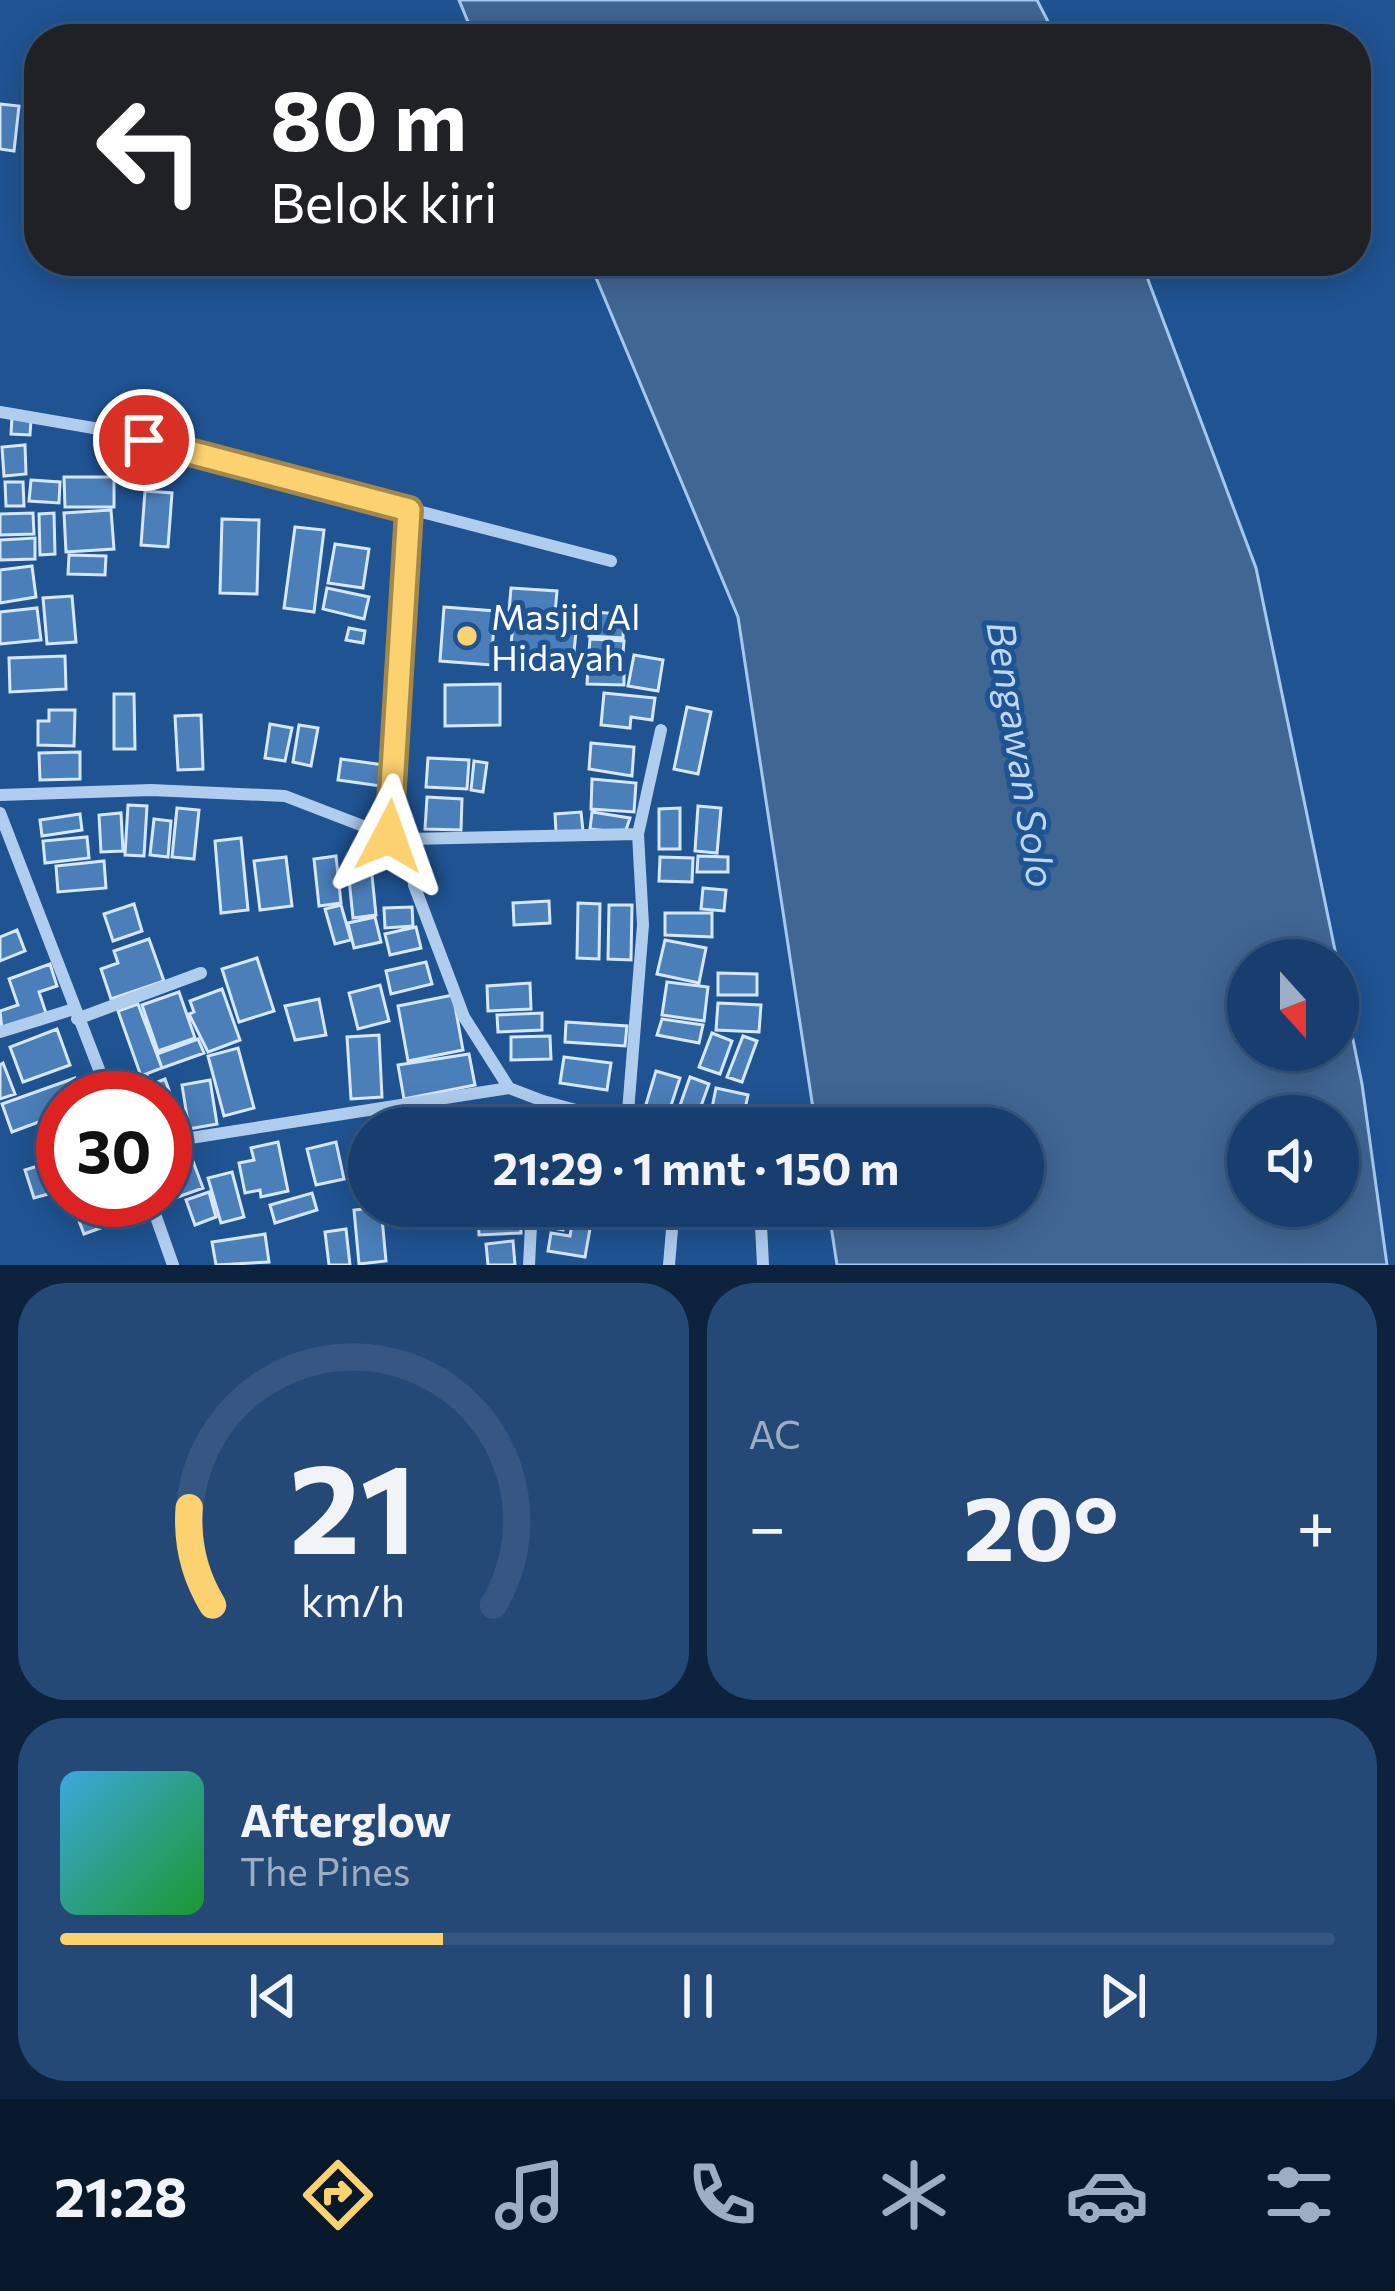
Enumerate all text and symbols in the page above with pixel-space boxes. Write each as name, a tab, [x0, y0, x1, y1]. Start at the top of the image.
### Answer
text: 80 m	[270, 66, 467, 168]
icon: left	[72, 72, 228, 228]
text: Belok kiri	[270, 168, 498, 234]
pin	[93, 389, 195, 491]
icon: arrive	[111, 407, 177, 473]
place label: Masjid Al Hidayah	[491, 593, 640, 678]
water label: Bengawan Solo	[978, 617, 1068, 891]
marker: Masjid Al Hidayah	[454, 623, 480, 649]
position arrow	[326, 773, 452, 899]
north arrow	[1227, 939, 1359, 1071]
map controls	[1227, 939, 1359, 1227]
speed limit sign: 30	[36, 1071, 192, 1227]
button: sound	[1227, 1095, 1359, 1227]
text: 21:29 · 1 mnt · 150 m	[493, 1139, 899, 1194]
text: AC	[749, 1409, 801, 1457]
text: 21	[290, 1427, 417, 1580]
text: 20°	[963, 1469, 1119, 1580]
text: −	[749, 1484, 786, 1565]
text: +	[1296, 1484, 1335, 1565]
text: km/h	[301, 1572, 405, 1625]
text: Afterglow	[240, 1791, 451, 1846]
text: The Pines	[240, 1846, 411, 1894]
icon: previous	[240, 1963, 306, 2029]
icon: pause	[665, 1963, 731, 2029]
icon: next	[1090, 1963, 1156, 2029]
icon: directions	[296, 2153, 380, 2237]
icon: music	[488, 2153, 572, 2237]
icon: phone	[680, 2153, 764, 2237]
icon: climate	[872, 2153, 956, 2237]
icon: car	[1065, 2153, 1149, 2237]
icon: filters	[1257, 2153, 1341, 2237]
text: 21:28	[54, 2162, 187, 2228]

